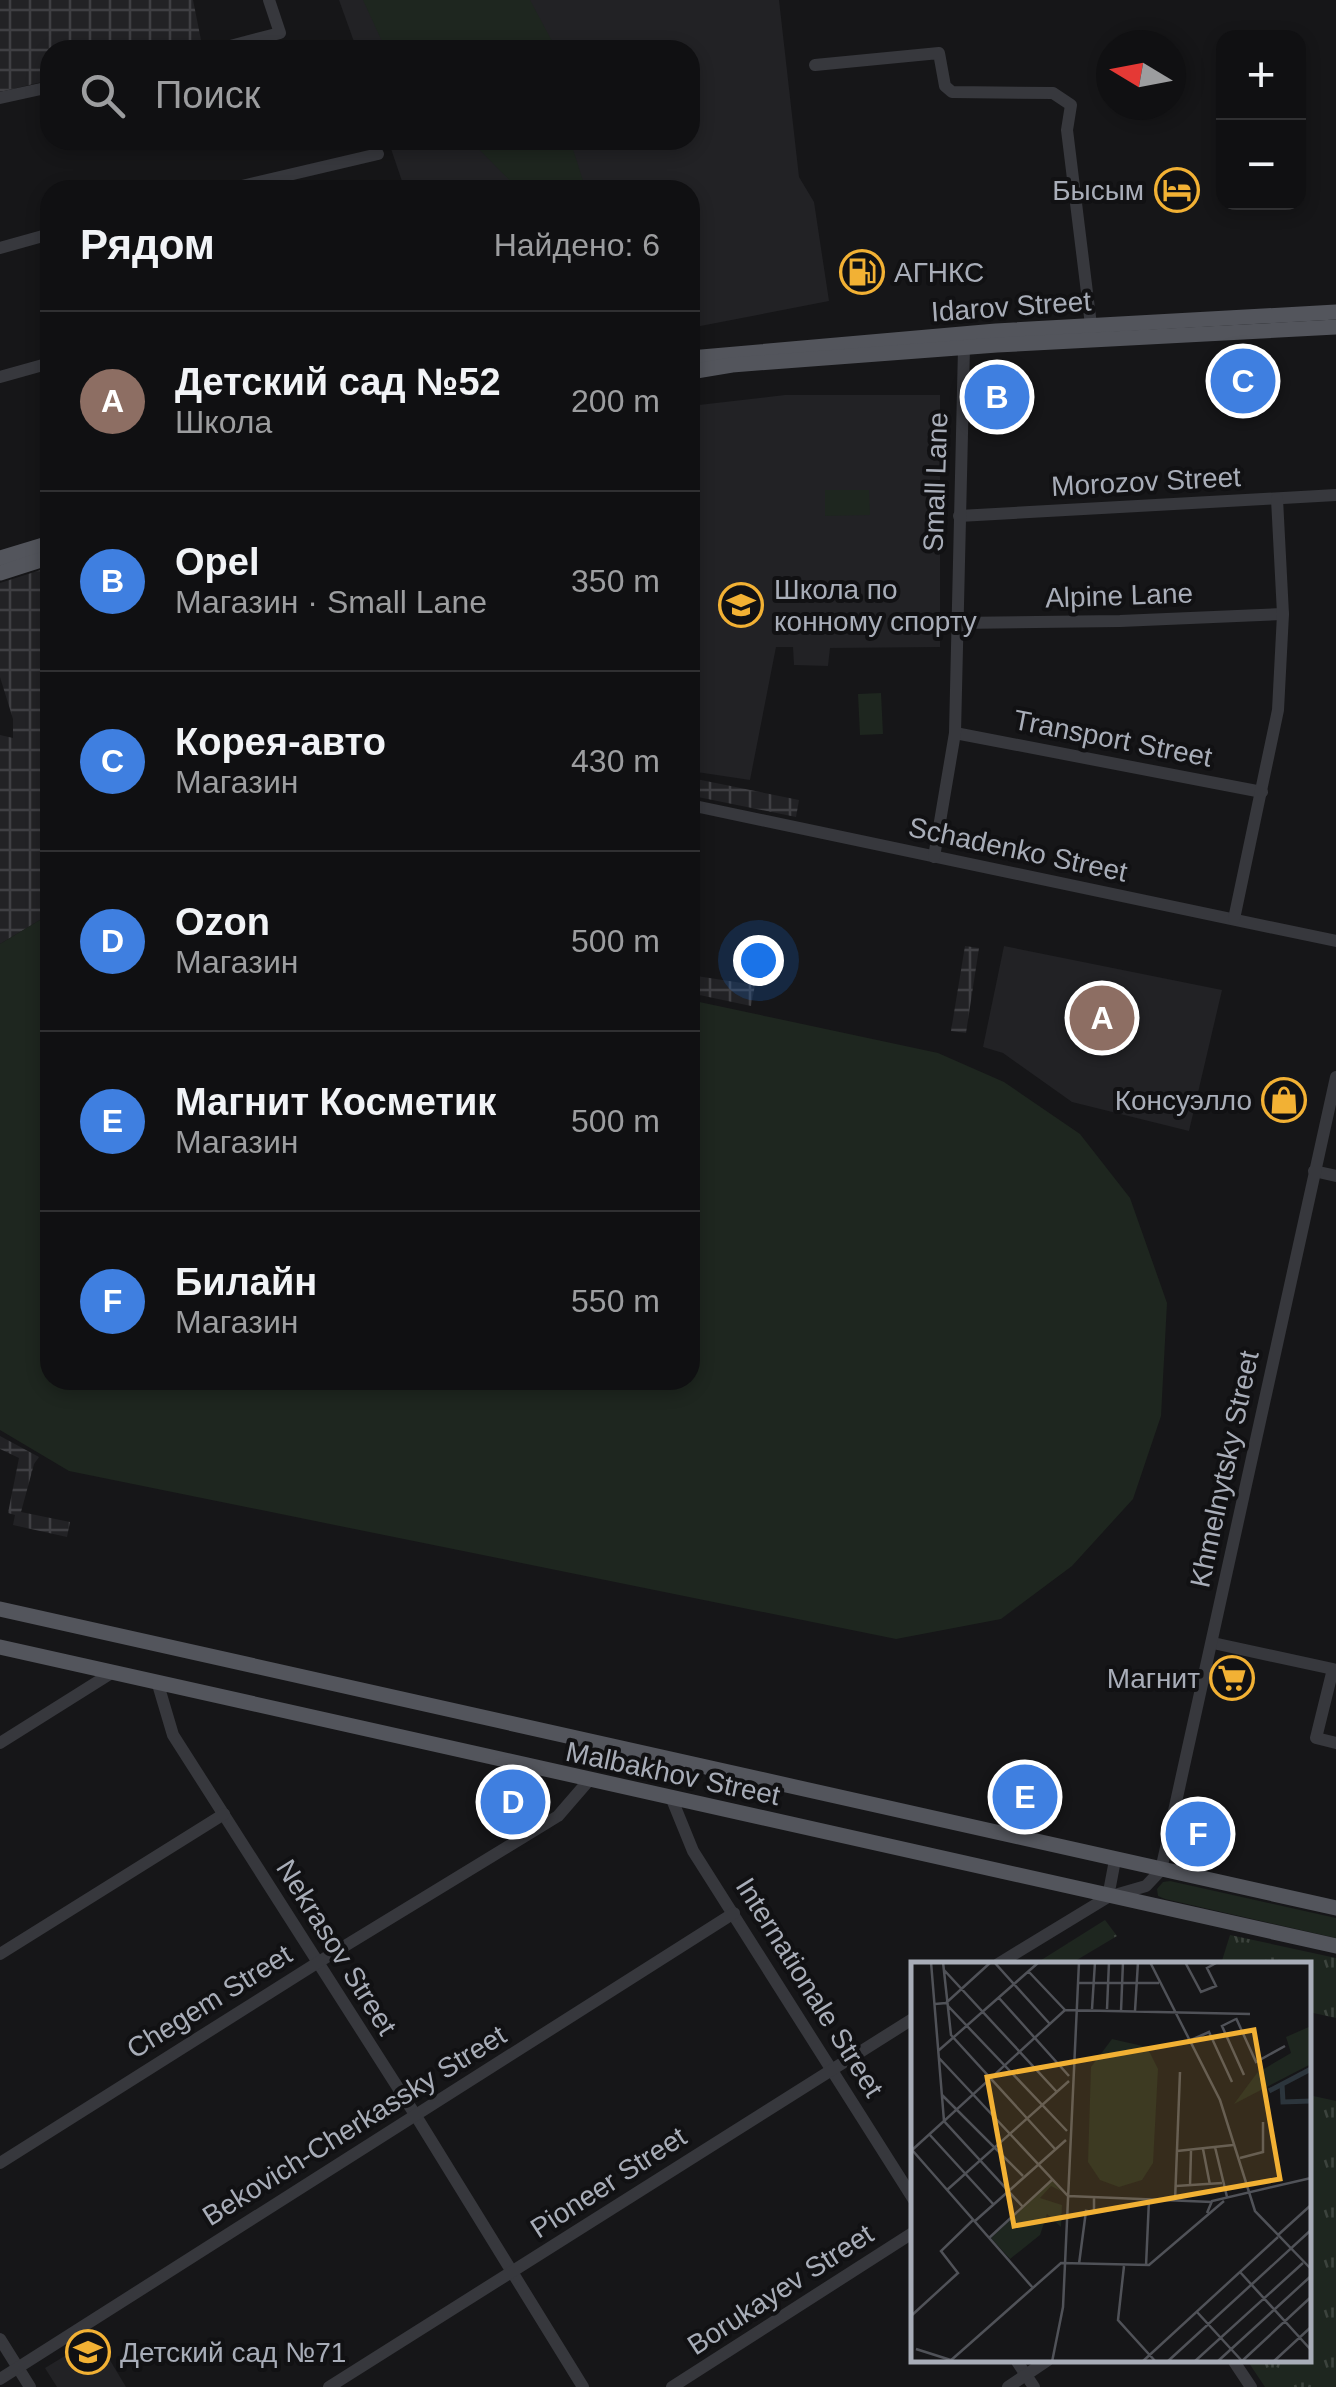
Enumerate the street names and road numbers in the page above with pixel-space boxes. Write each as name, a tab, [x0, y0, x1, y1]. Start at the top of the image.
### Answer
street label: Idarov Street	[930, 285, 1092, 328]
street label: Small Lane	[918, 411, 953, 553]
street label: Morozov Street	[1050, 461, 1242, 502]
street label: Alpine Lane	[1045, 577, 1193, 614]
street label: Transport Street	[1011, 704, 1215, 773]
street label: Schadenko Street	[906, 811, 1130, 888]
street label: Khmelnytsky Street	[1184, 1348, 1265, 1590]
street label: Malbakhov Street	[563, 1736, 783, 1811]
street label: Nekrasov Street	[270, 1854, 403, 2041]
street label: Internationale Street	[730, 1872, 890, 2103]
street label: Chegem Street	[121, 1938, 298, 2064]
street label: Bekovich-Cherkassky Street	[197, 2019, 512, 2232]
street label: Pioneer Street	[525, 2121, 692, 2244]
street label: Borukayev Street	[682, 2218, 879, 2361]

